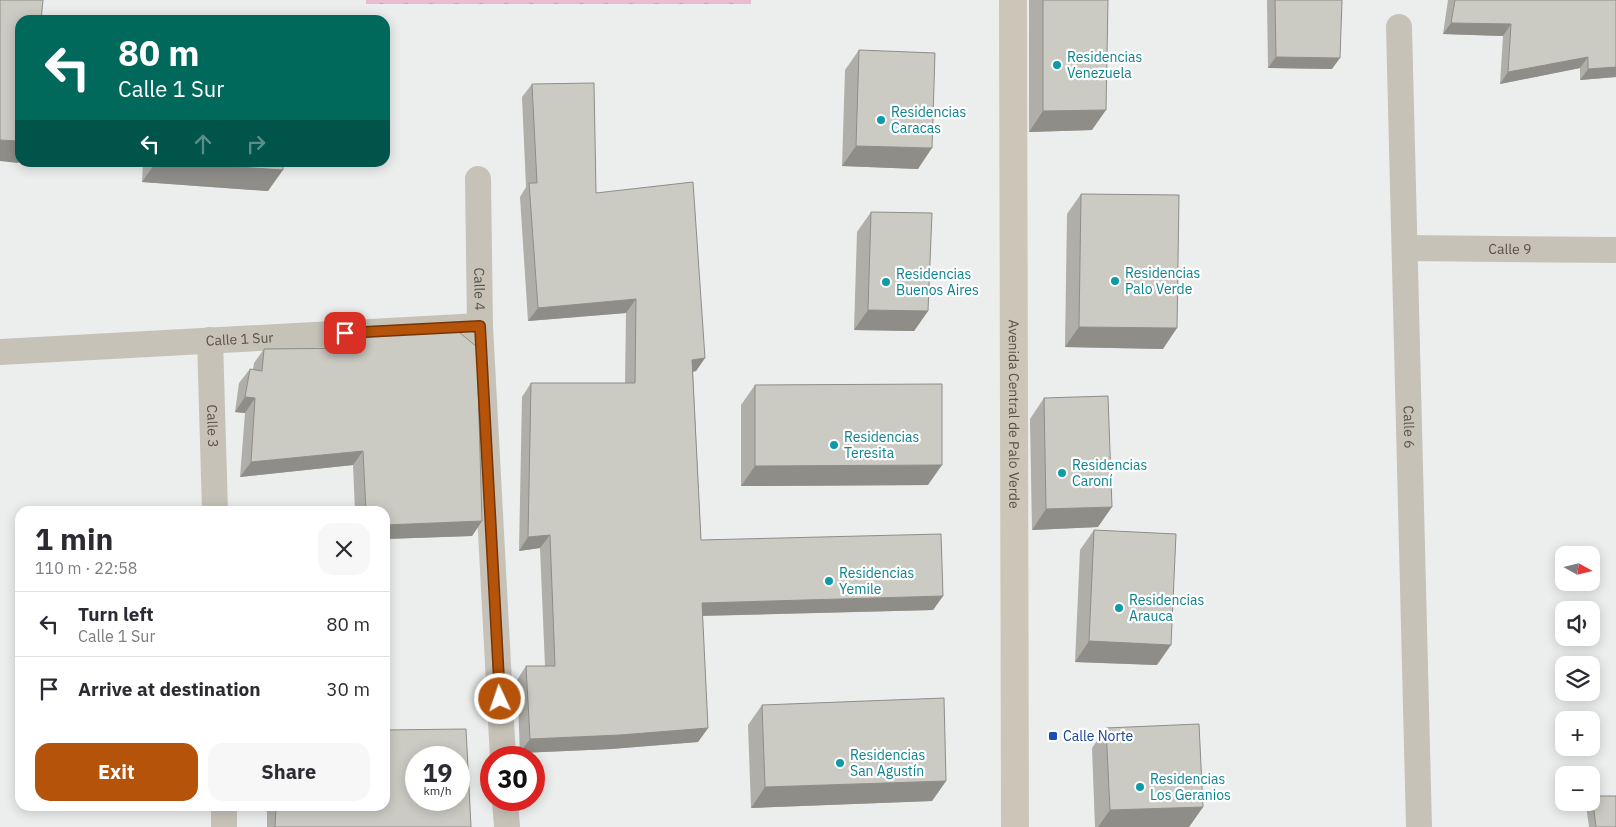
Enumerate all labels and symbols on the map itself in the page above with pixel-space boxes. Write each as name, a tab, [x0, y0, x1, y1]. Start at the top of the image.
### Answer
place label: Residencias Venezuela	[1067, 48, 1143, 82]
marker: Residencias Venezuela	[1051, 59, 1063, 71]
place label: Residencias Caracas	[891, 103, 967, 137]
marker: Residencias Caracas	[875, 114, 887, 126]
street label: Calle 9	[1488, 240, 1532, 258]
place label: Residencias Palo Verde	[1125, 264, 1201, 298]
place label: Residencias Buenos Aires	[896, 265, 979, 299]
street label: Calle 4	[470, 267, 489, 311]
marker: Residencias Palo Verde	[1109, 275, 1121, 287]
marker: Residencias Buenos Aires	[880, 276, 892, 288]
pin	[324, 312, 366, 354]
street label: Avenida Central de Palo Verde	[1005, 319, 1023, 509]
street label: Calle 1 Sur	[205, 328, 274, 350]
street label: Calle 3	[203, 404, 222, 448]
street label: Calle 6	[1399, 405, 1419, 449]
place label: Residencias Teresita	[844, 428, 920, 462]
marker: Residencias Teresita	[828, 439, 840, 451]
place label: Residencias Caroní	[1072, 456, 1148, 490]
marker: Residencias Caroní	[1056, 467, 1068, 479]
north arrow	[1555, 546, 1600, 591]
place label: Residencias Yemile	[839, 564, 915, 598]
marker: Residencias Yemile	[823, 575, 835, 587]
place label: Residencias Arauca	[1129, 591, 1205, 625]
marker: Residencias Arauca	[1113, 602, 1125, 614]
position arrow	[473, 672, 525, 724]
place label: Calle Norte	[1063, 727, 1133, 745]
marker: Calle Norte	[1047, 730, 1059, 742]
speed limit sign: 30	[480, 746, 545, 811]
place label: Residencias San Agustín	[850, 746, 926, 780]
marker: Residencias San Agustín	[834, 757, 846, 769]
place label: Residencias Los Geranios	[1150, 770, 1231, 804]
marker: Residencias Los Geranios	[1134, 781, 1146, 793]

